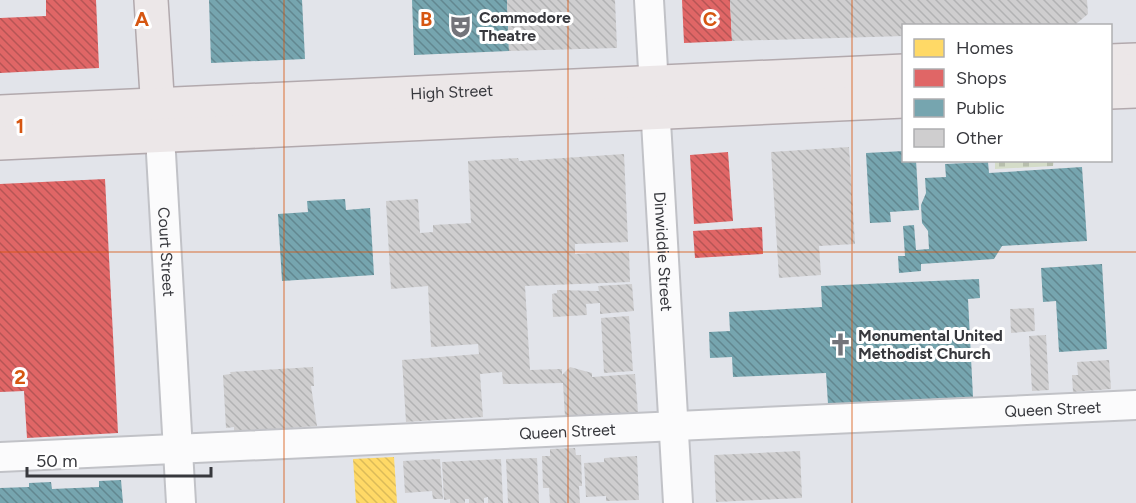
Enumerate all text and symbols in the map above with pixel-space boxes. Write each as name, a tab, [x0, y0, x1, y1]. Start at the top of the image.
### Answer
text: A	[135, 7, 150, 31]
text: B	[420, 7, 432, 31]
text: C	[703, 7, 717, 31]
place label: Commodore Theatre	[479, 8, 571, 45]
theatre icon: Commodore Theatre	[448, 13, 474, 39]
legend	[902, 24, 1112, 162]
text: Homes	[956, 37, 1014, 59]
text: Shops	[956, 67, 1007, 89]
street label: High Street	[410, 80, 493, 103]
text: Public	[956, 97, 1005, 119]
text: 1	[16, 114, 24, 138]
text: Other	[956, 127, 1003, 149]
street label: Dinwiddie Street	[651, 191, 676, 312]
street label: Court Street	[155, 206, 179, 297]
place label: Monumental United Methodist Church	[858, 326, 1003, 363]
church icon: Monumental United Methodist Church	[827, 331, 853, 357]
text: 2	[14, 365, 26, 389]
street label: Queen Street	[1004, 397, 1102, 421]
street label: Queen Street	[519, 419, 616, 443]
scale bar	[27, 440, 212, 478]
text: 50 m	[36, 450, 78, 472]

